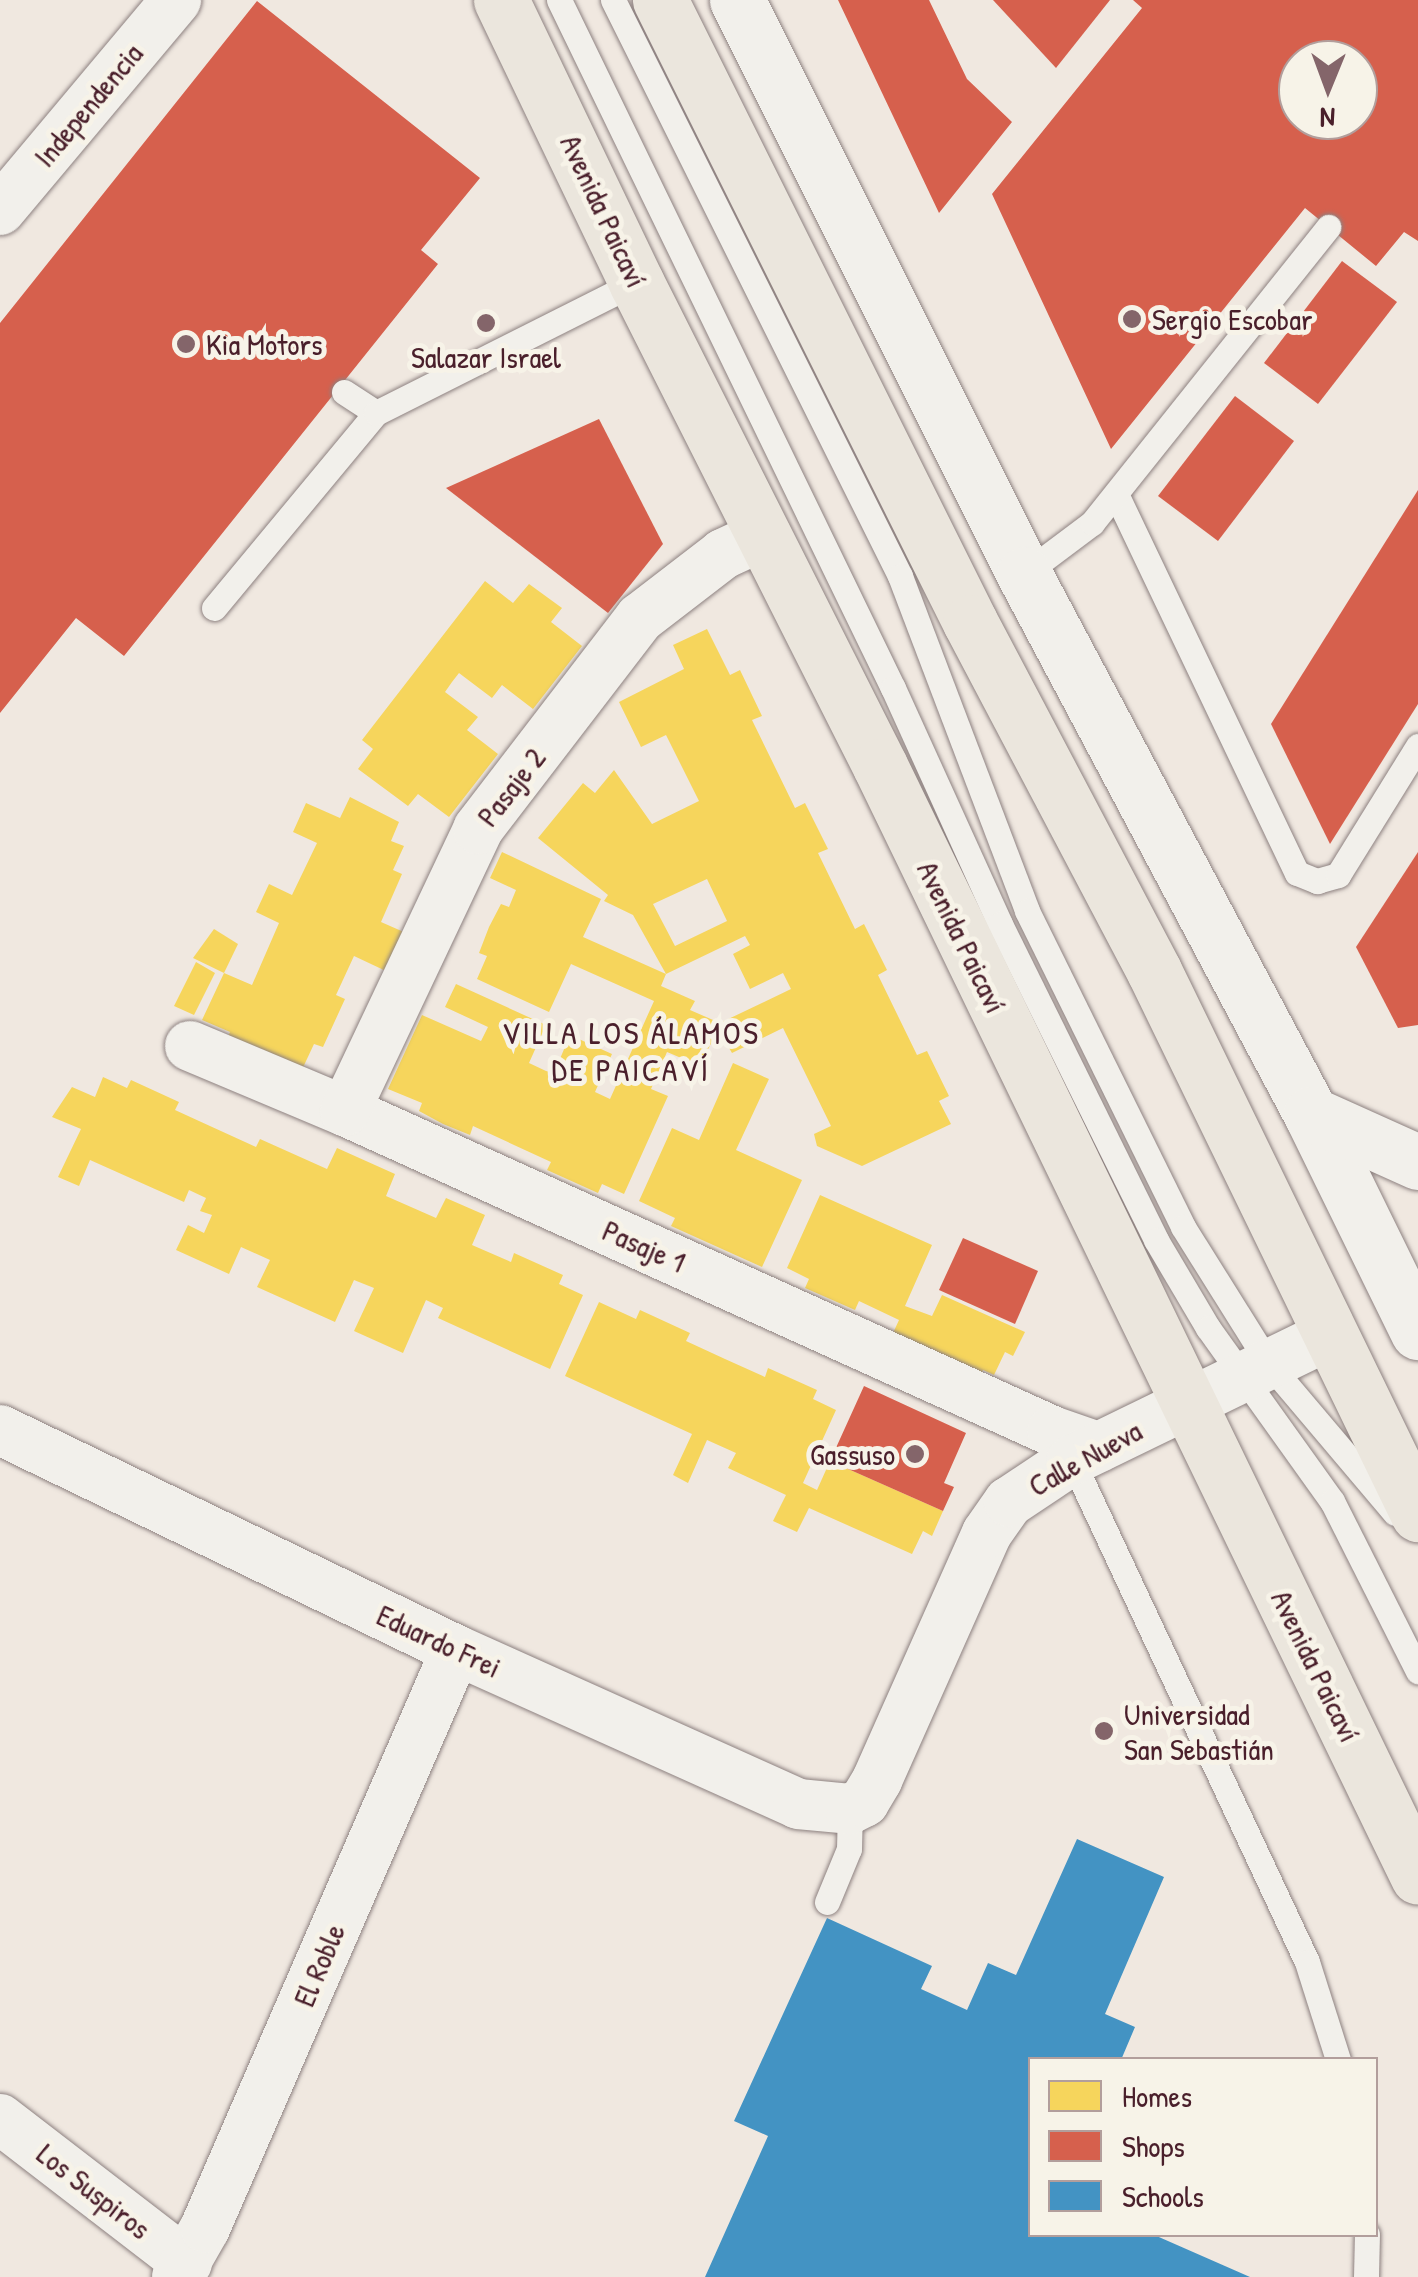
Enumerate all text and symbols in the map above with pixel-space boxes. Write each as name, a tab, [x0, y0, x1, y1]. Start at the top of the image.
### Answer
street label: Independencia	[26, 36, 150, 174]
north arrow	[1278, 40, 1378, 140]
text: N	[1320, 99, 1335, 137]
street label: Avenida Paicaví	[553, 129, 655, 293]
place label: Sergio Escobar	[1152, 301, 1313, 337]
marker: Sergio Escobar	[1121, 308, 1143, 330]
marker: Salazar Israel	[475, 312, 497, 334]
place label: Kia Motors	[206, 326, 323, 362]
marker: Kia Motors	[175, 333, 197, 355]
place label: Salazar Israel	[411, 339, 561, 375]
street label: Pasaje 2	[469, 741, 553, 833]
street label: Avenida Paicaví	[910, 855, 1014, 1019]
district label: VILLA LOS ÁLAMOS DE PAICAVÍ	[502, 1015, 760, 1090]
street label: Pasaje 1	[597, 1212, 691, 1280]
street label: Calle Nueva	[1022, 1412, 1148, 1504]
place label: Gassuso	[810, 1436, 895, 1472]
marker: Gassuso	[904, 1443, 926, 1465]
street label: Avenida Paicaví	[1264, 1584, 1368, 1748]
street label: Eduardo Frei	[371, 1597, 507, 1685]
place label: Universidad San Sebastián	[1124, 1696, 1274, 1766]
marker: Universidad San Sebastián	[1093, 1720, 1115, 1742]
street label: El Roble	[286, 1918, 352, 2012]
legend	[1028, 2057, 1378, 2237]
text: Homes	[1122, 2076, 1192, 2116]
text: Shops	[1122, 2126, 1185, 2166]
street label: Los Suspiros	[30, 2136, 158, 2246]
text: Schools	[1122, 2176, 1204, 2216]

